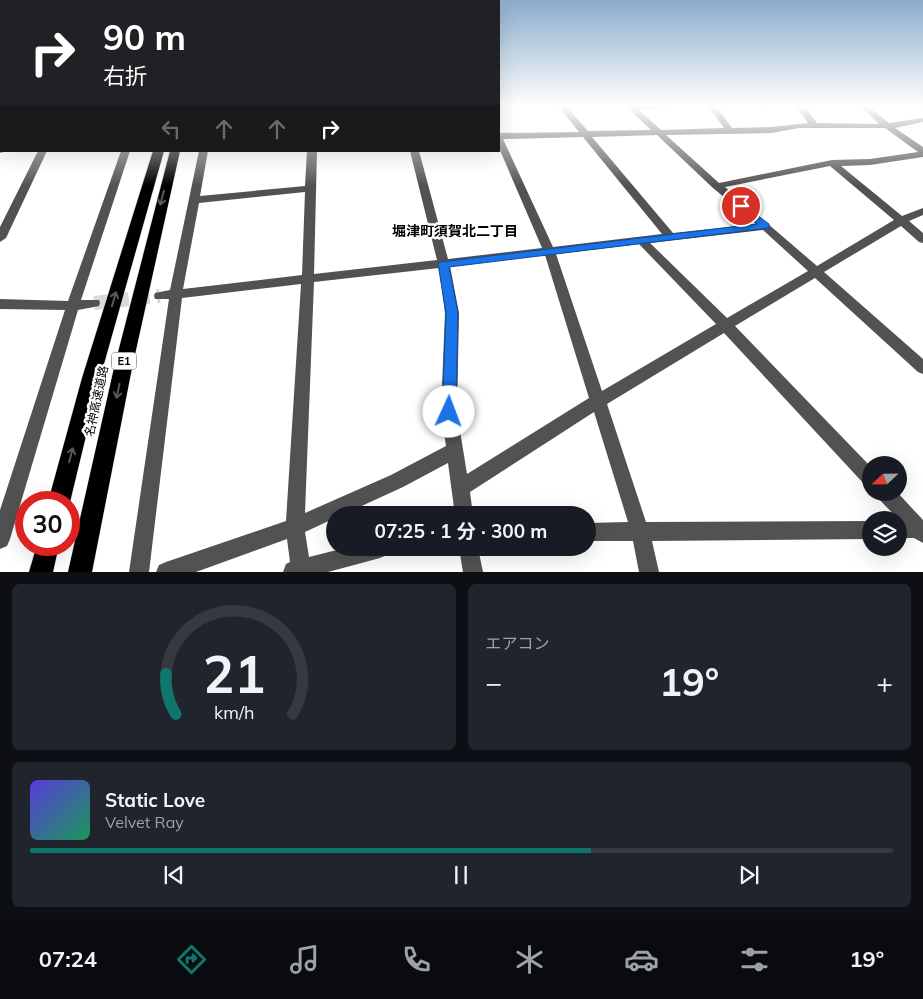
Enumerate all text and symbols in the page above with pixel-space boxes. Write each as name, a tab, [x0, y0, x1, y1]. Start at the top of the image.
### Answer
text: 90 m	[103, 15, 186, 59]
icon: right	[20, 20, 85, 85]
text: 右折	[103, 62, 147, 90]
icon: left	[157, 115, 185, 143]
icon: ahead	[210, 115, 238, 143]
icon: ahead	[263, 115, 291, 143]
icon: right	[316, 115, 344, 143]
pin	[720, 185, 762, 227]
one-way arrow	[157, 190, 167, 206]
icon: arrive	[727, 192, 755, 220]
district label: 堀津町須賀北二丁目	[392, 222, 518, 240]
one-way arrow	[110, 291, 120, 307]
road number: E1	[112, 352, 136, 370]
street label: 名神高速道路	[81, 364, 111, 438]
one-way arrow	[113, 382, 122, 398]
position arrow	[422, 385, 474, 437]
one-way arrow	[67, 448, 77, 464]
north arrow	[862, 456, 908, 501]
map controls	[862, 456, 907, 556]
speed limit sign: 30	[15, 491, 80, 556]
button: layers	[862, 511, 907, 556]
text: 07:25 · 1 分 · 300 m	[375, 519, 547, 543]
text: エアコン	[486, 633, 550, 653]
text: 21	[203, 641, 265, 706]
text: 19°	[659, 658, 719, 706]
text: −	[486, 665, 502, 700]
text: +	[876, 665, 893, 700]
text: km/h	[214, 701, 254, 723]
text: Static Love	[105, 788, 205, 812]
text: Velvet Ray	[105, 812, 184, 832]
icon: previous	[160, 861, 188, 889]
icon: pause	[447, 861, 475, 889]
icon: next	[735, 861, 763, 889]
icon: directions	[174, 942, 209, 977]
icon: music	[287, 942, 322, 977]
icon: phone	[399, 942, 434, 977]
icon: climate	[512, 942, 547, 977]
icon: car	[624, 942, 659, 977]
icon: filters	[737, 942, 772, 977]
text: 07:24	[39, 945, 97, 973]
text: 19°	[849, 945, 884, 973]

